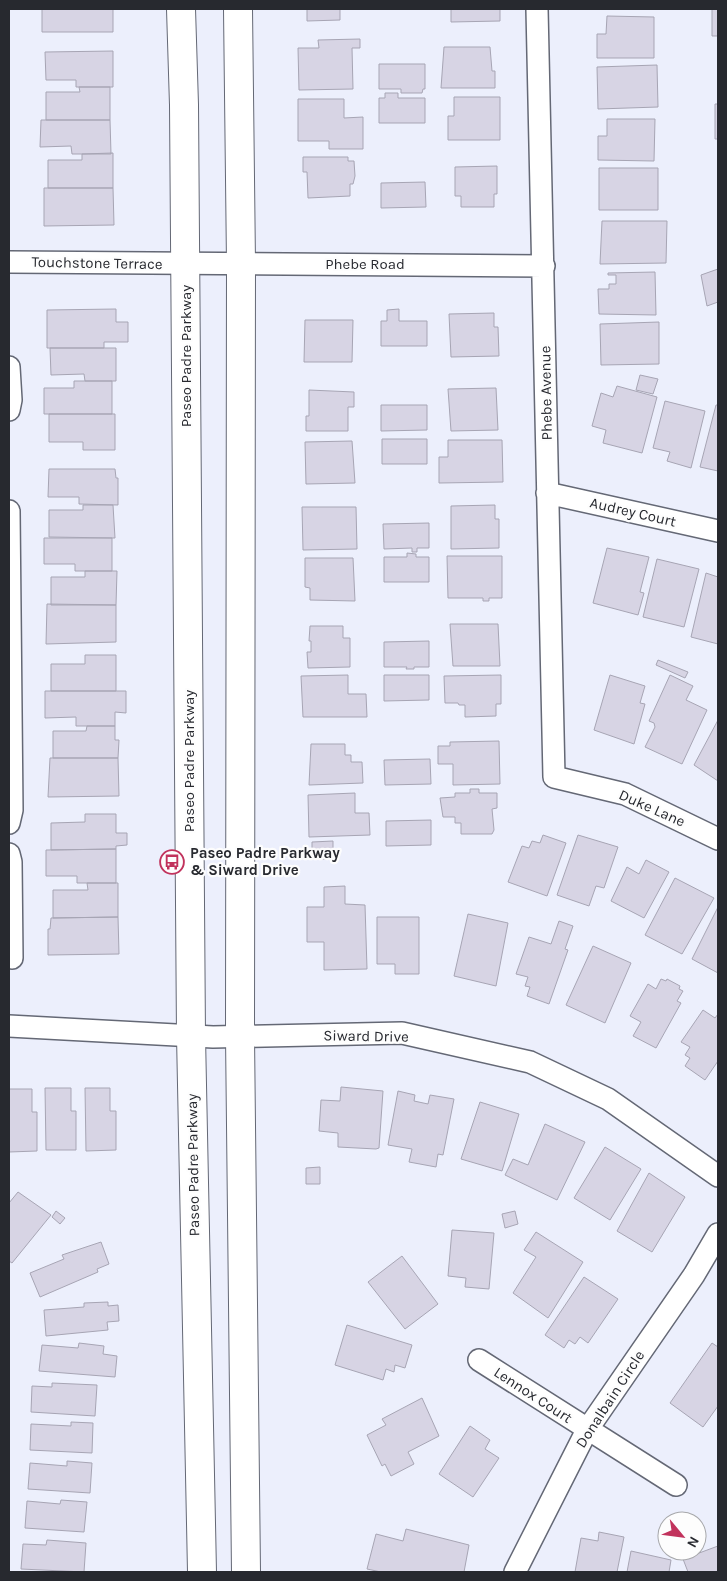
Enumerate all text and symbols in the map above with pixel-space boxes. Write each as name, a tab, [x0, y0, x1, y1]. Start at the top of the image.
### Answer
street label: Touchstone Terrace	[31, 253, 163, 273]
street label: Phebe Road	[325, 255, 405, 273]
street label: Paseo Padre Parkway	[177, 285, 195, 427]
street label: Phebe Avenue	[536, 346, 556, 440]
street label: Audrey Court	[588, 493, 678, 531]
street label: Paseo Padre Parkway	[180, 690, 198, 832]
street label: Duke Lane	[616, 785, 688, 831]
place label: Paseo Padre Parkway & Siward Drive	[190, 844, 340, 879]
bus stop icon: Paseo Padre Parkway & Siward Drive	[159, 849, 185, 875]
street label: Siward Drive	[323, 1026, 409, 1046]
street label: Paseo Padre Parkway	[183, 1094, 203, 1236]
street label: Donalbain Circle	[572, 1347, 648, 1451]
street label: Lennox Court	[490, 1363, 576, 1427]
north arrow	[657, 1511, 707, 1561]
text: N	[683, 1534, 703, 1551]

